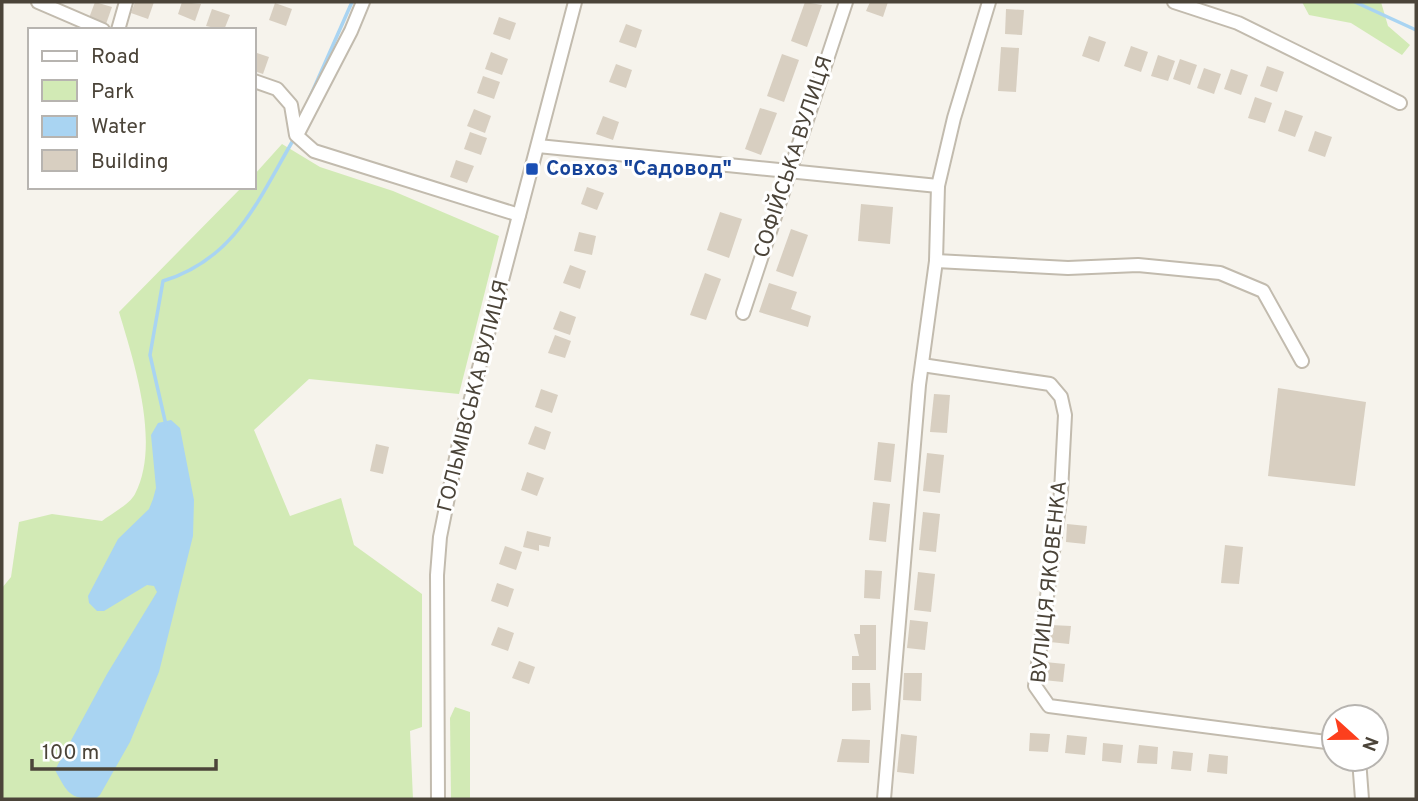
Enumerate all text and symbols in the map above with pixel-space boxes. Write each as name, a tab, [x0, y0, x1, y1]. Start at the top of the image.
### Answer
legend	[28, 28, 256, 189]
text: Road	[91, 44, 140, 71]
street label: СОФІЙСЬКА ВУЛИЦЯ	[748, 52, 839, 261]
text: Park	[91, 79, 134, 106]
text: Water	[91, 114, 146, 141]
text: Building	[91, 149, 169, 176]
place label: Совхоз "Садовод"	[546, 156, 732, 183]
marker: Совхоз "Садовод"	[524, 161, 540, 177]
street label: ГОЛЬМІВСЬКА ВУЛИЦЯ	[432, 277, 516, 515]
street label: ВУЛИЦЯ ЯКОВЕНКА	[1026, 479, 1074, 685]
north arrow	[1320, 703, 1390, 773]
scale bar	[32, 728, 215, 772]
text: N	[1355, 733, 1383, 754]
text: 100 m	[42, 740, 99, 767]

